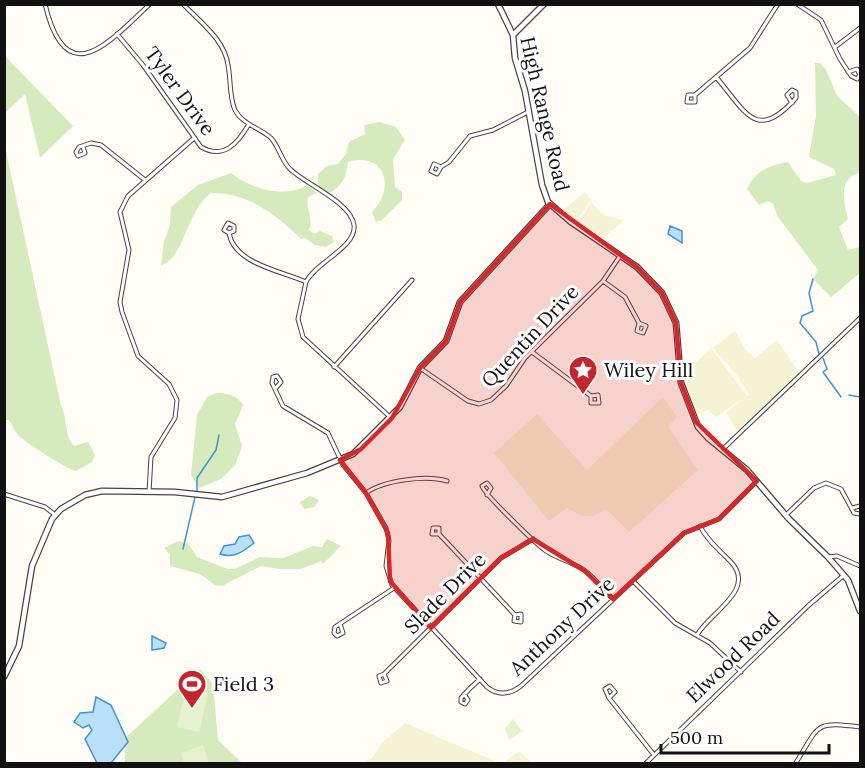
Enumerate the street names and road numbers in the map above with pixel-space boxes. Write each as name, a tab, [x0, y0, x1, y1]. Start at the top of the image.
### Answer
street label: High Range Road	[515, 34, 575, 194]
street label: Tyler Drive	[140, 41, 221, 140]
street label: Quentin Drive	[476, 279, 584, 392]
street label: Slade Drive	[399, 547, 491, 639]
street label: Anthony Drive	[503, 571, 619, 681]
street label: Elwood Road	[681, 606, 785, 708]

